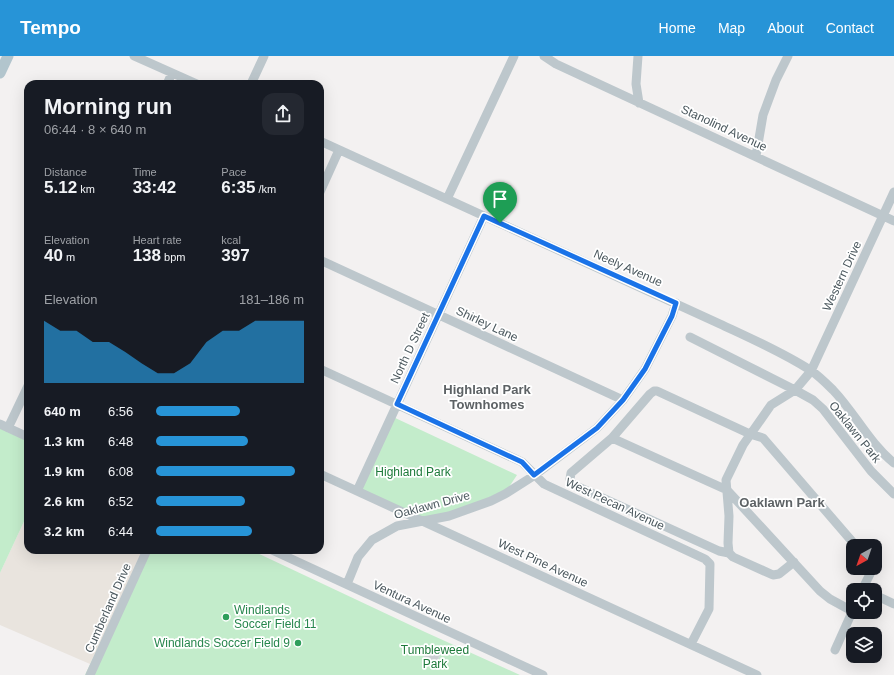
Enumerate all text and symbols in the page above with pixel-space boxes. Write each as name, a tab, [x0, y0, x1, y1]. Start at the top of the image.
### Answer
text: Tempo	[20, 17, 81, 38]
text: Home	[659, 20, 696, 36]
text: Map	[718, 20, 745, 36]
text: About	[767, 20, 804, 36]
text: Contact	[826, 20, 874, 36]
button: share	[262, 93, 304, 135]
text: Morning run	[44, 94, 172, 119]
street label: Stanolind Avenue	[679, 102, 769, 154]
text: 06:44 · 8 × 640 m	[44, 122, 146, 137]
text: Distance	[44, 166, 87, 178]
text: Time	[133, 166, 157, 178]
text: Pace	[221, 166, 246, 178]
text: 5.12	[44, 178, 77, 197]
text: 33:42	[133, 178, 176, 197]
text: 6:35	[221, 178, 255, 197]
pin	[483, 182, 517, 223]
text: km	[77, 183, 95, 195]
text: /km	[255, 183, 276, 195]
icon: arrive	[489, 188, 511, 210]
text: Elevation	[44, 234, 89, 246]
text: Heart rate	[133, 234, 182, 246]
text: kcal	[221, 234, 241, 246]
street label: Western Drive	[820, 238, 864, 313]
text: 40	[44, 246, 63, 265]
text: 138	[133, 246, 161, 265]
text: 397	[221, 246, 250, 265]
street label: Neely Avenue	[591, 247, 665, 290]
text: m	[63, 251, 75, 263]
text: bpm	[161, 251, 186, 263]
text: Elevation	[44, 292, 97, 307]
text: 181–186 m	[239, 292, 304, 307]
street label: Shirley Lane	[454, 304, 520, 345]
street label: North D Street	[387, 310, 433, 386]
district label: Highland Park Townhomes	[443, 382, 531, 412]
street label: Oaklawn Park	[826, 399, 885, 466]
text: 640 m	[44, 404, 81, 419]
text: 6:56	[108, 404, 133, 419]
text: 1.3 km	[44, 434, 84, 449]
text: 6:48	[108, 434, 133, 449]
text: 1.9 km	[44, 464, 84, 479]
text: 6:08	[108, 464, 133, 479]
park label: Highland Park	[375, 465, 452, 479]
street label: West Pecan Avenue	[563, 475, 667, 533]
street label: Oaklawn Drive	[393, 488, 472, 522]
text: 2.6 km	[44, 494, 84, 509]
text: 6:52	[108, 494, 133, 509]
district label: Oaklawn Park	[739, 495, 825, 510]
text: 3.2 km	[44, 524, 84, 539]
text: 6:44	[108, 524, 133, 539]
street label: West Pine Avenue	[496, 536, 590, 590]
north arrow	[846, 539, 882, 575]
map controls	[846, 539, 882, 663]
street label: Cumberland Drive	[82, 561, 134, 655]
street label: Ventura Avenue	[371, 578, 454, 626]
button: locate	[846, 583, 882, 619]
place label: Windlands Soccer Field 11	[234, 603, 317, 631]
marker: Windlands Soccer Field 11	[221, 612, 231, 622]
button: layers	[846, 627, 882, 663]
place label: Windlands Soccer Field 9	[154, 636, 290, 650]
marker: Windlands Soccer Field 9	[293, 638, 303, 648]
park label: Tumbleweed Park	[401, 643, 469, 671]

